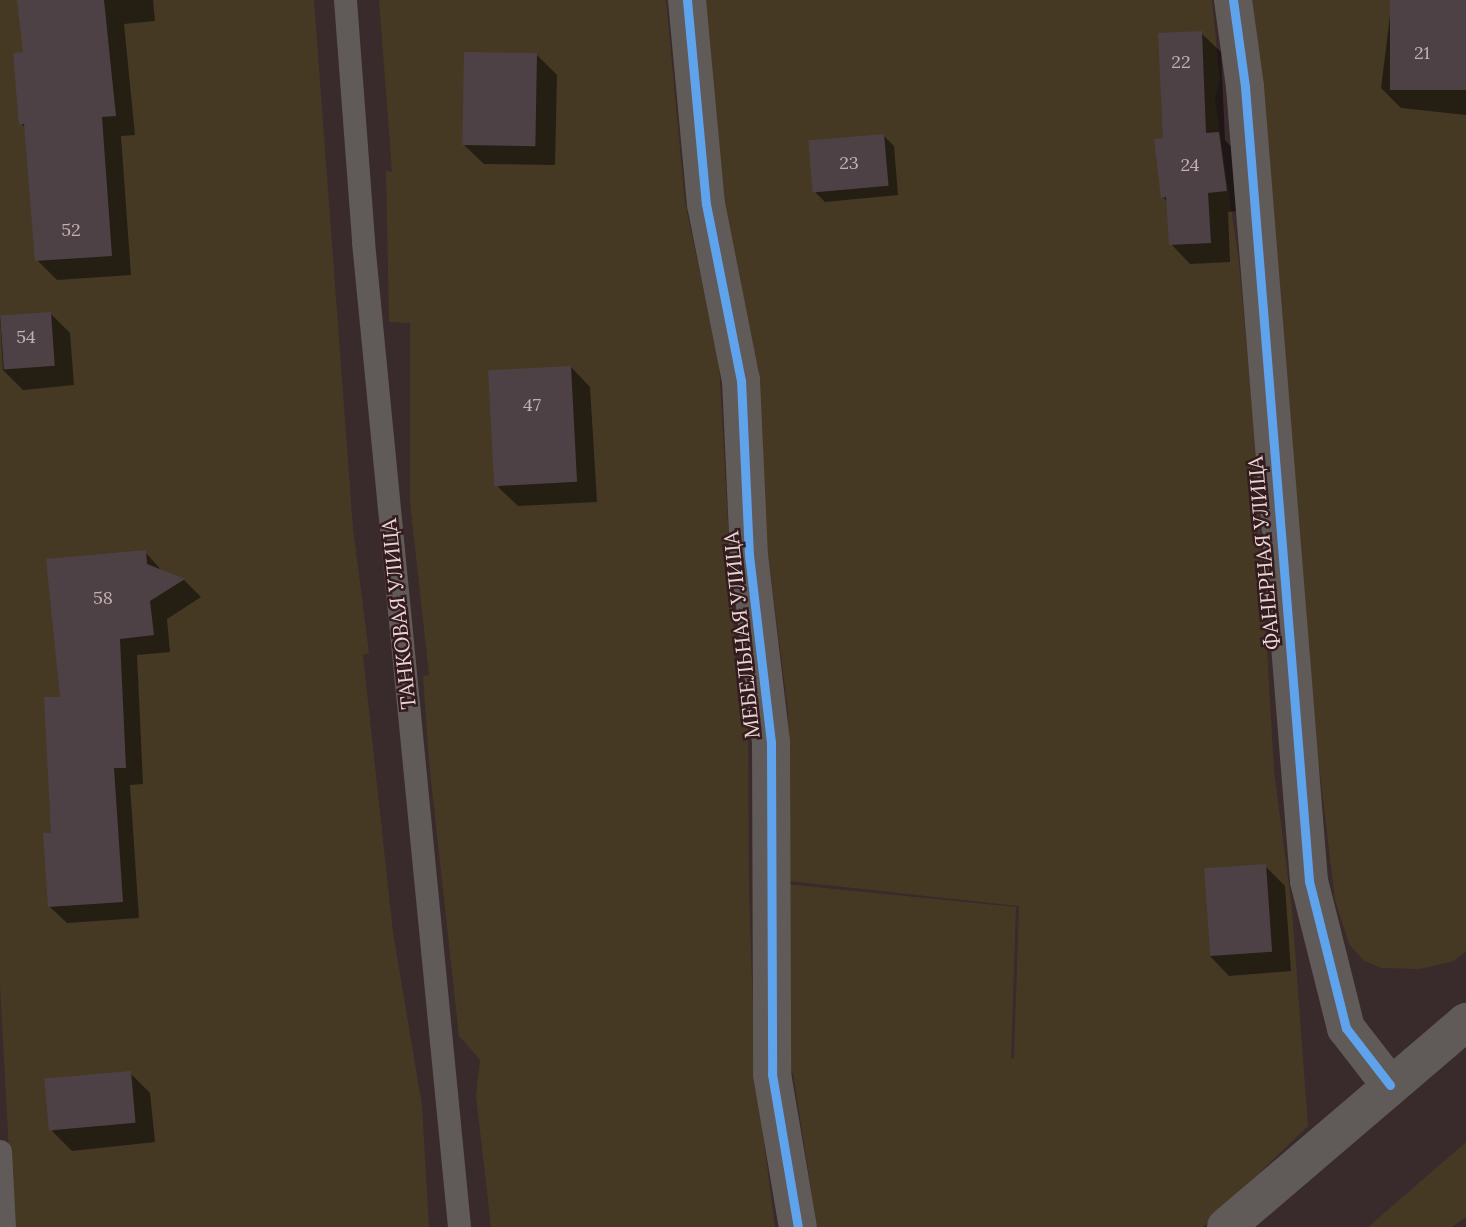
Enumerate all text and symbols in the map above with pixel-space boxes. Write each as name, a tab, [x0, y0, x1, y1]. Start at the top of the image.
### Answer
house number: 21	[1414, 42, 1430, 64]
house number: 22	[1171, 51, 1191, 73]
house number: 23	[839, 152, 859, 174]
house number: 24	[1180, 154, 1200, 176]
house number: 52	[61, 219, 81, 241]
house number: 54	[16, 326, 36, 348]
house number: 47	[523, 394, 541, 416]
street label: ФАНЕРНАЯ УЛИЦА	[1243, 455, 1285, 651]
street label: ТАНКОВАЯ УЛИЦА	[376, 517, 422, 711]
street label: МЕБЕЛЬНАЯ УЛИЦА	[719, 530, 765, 740]
house number: 58	[93, 587, 113, 609]

